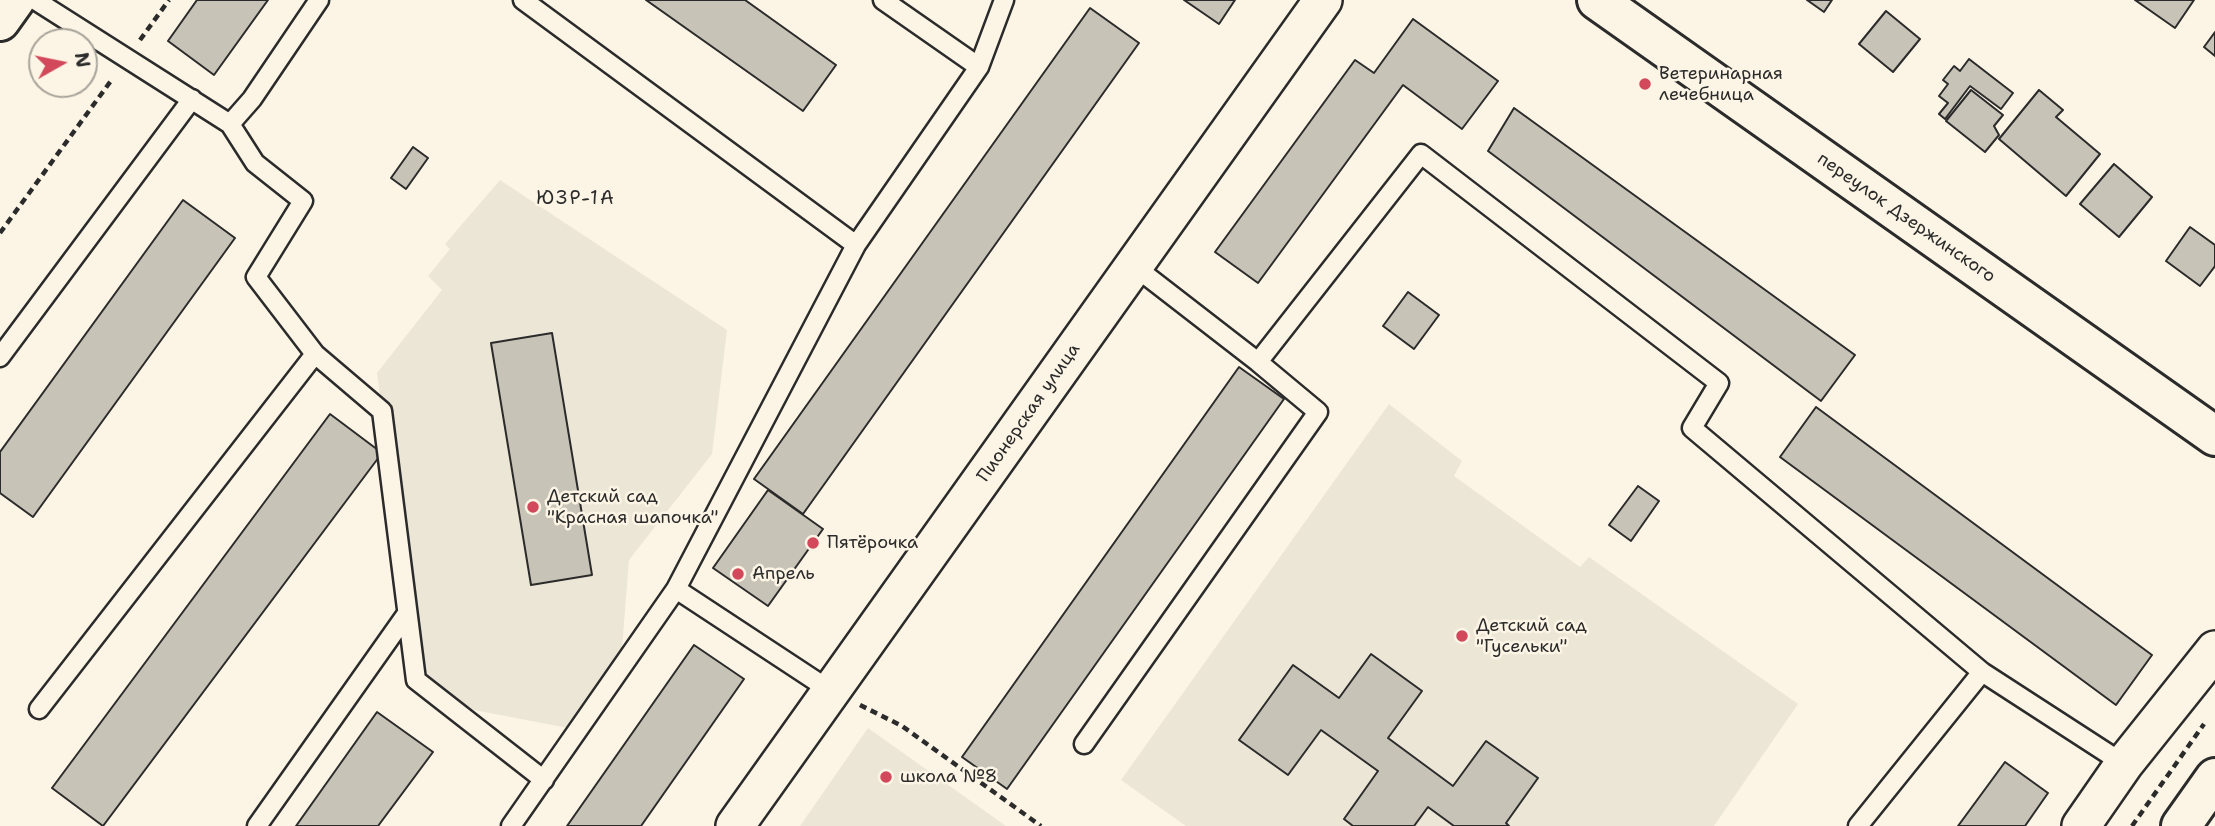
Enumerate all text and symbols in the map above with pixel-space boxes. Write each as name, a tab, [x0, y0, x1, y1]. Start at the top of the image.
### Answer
north arrow	[28, 28, 98, 98]
text: N	[69, 51, 96, 69]
place label: Ветеринарная лечебница	[1659, 63, 1783, 106]
marker: Ветеринарная лечебница	[1637, 76, 1653, 92]
street label: переулок Дзержинского	[1813, 148, 1999, 288]
district label: ЮЗР-1А	[537, 188, 615, 210]
street label: Пионерская улица	[973, 339, 1085, 487]
place label: Детский сад "Красная шапочка"	[547, 486, 718, 528]
marker: Детский сад "Красная шапочка"	[525, 499, 541, 515]
place label: Пятёрочка	[827, 532, 918, 554]
marker: Пятёрочка	[805, 535, 821, 551]
place label: Апрель	[752, 563, 815, 585]
marker: Апрель	[730, 566, 746, 582]
place label: Детский сад "Гусельки"	[1476, 615, 1587, 658]
marker: Детский сад "Гусельки"	[1454, 628, 1470, 644]
place label: школа №8	[900, 766, 997, 788]
marker: школа №8	[878, 769, 894, 785]

